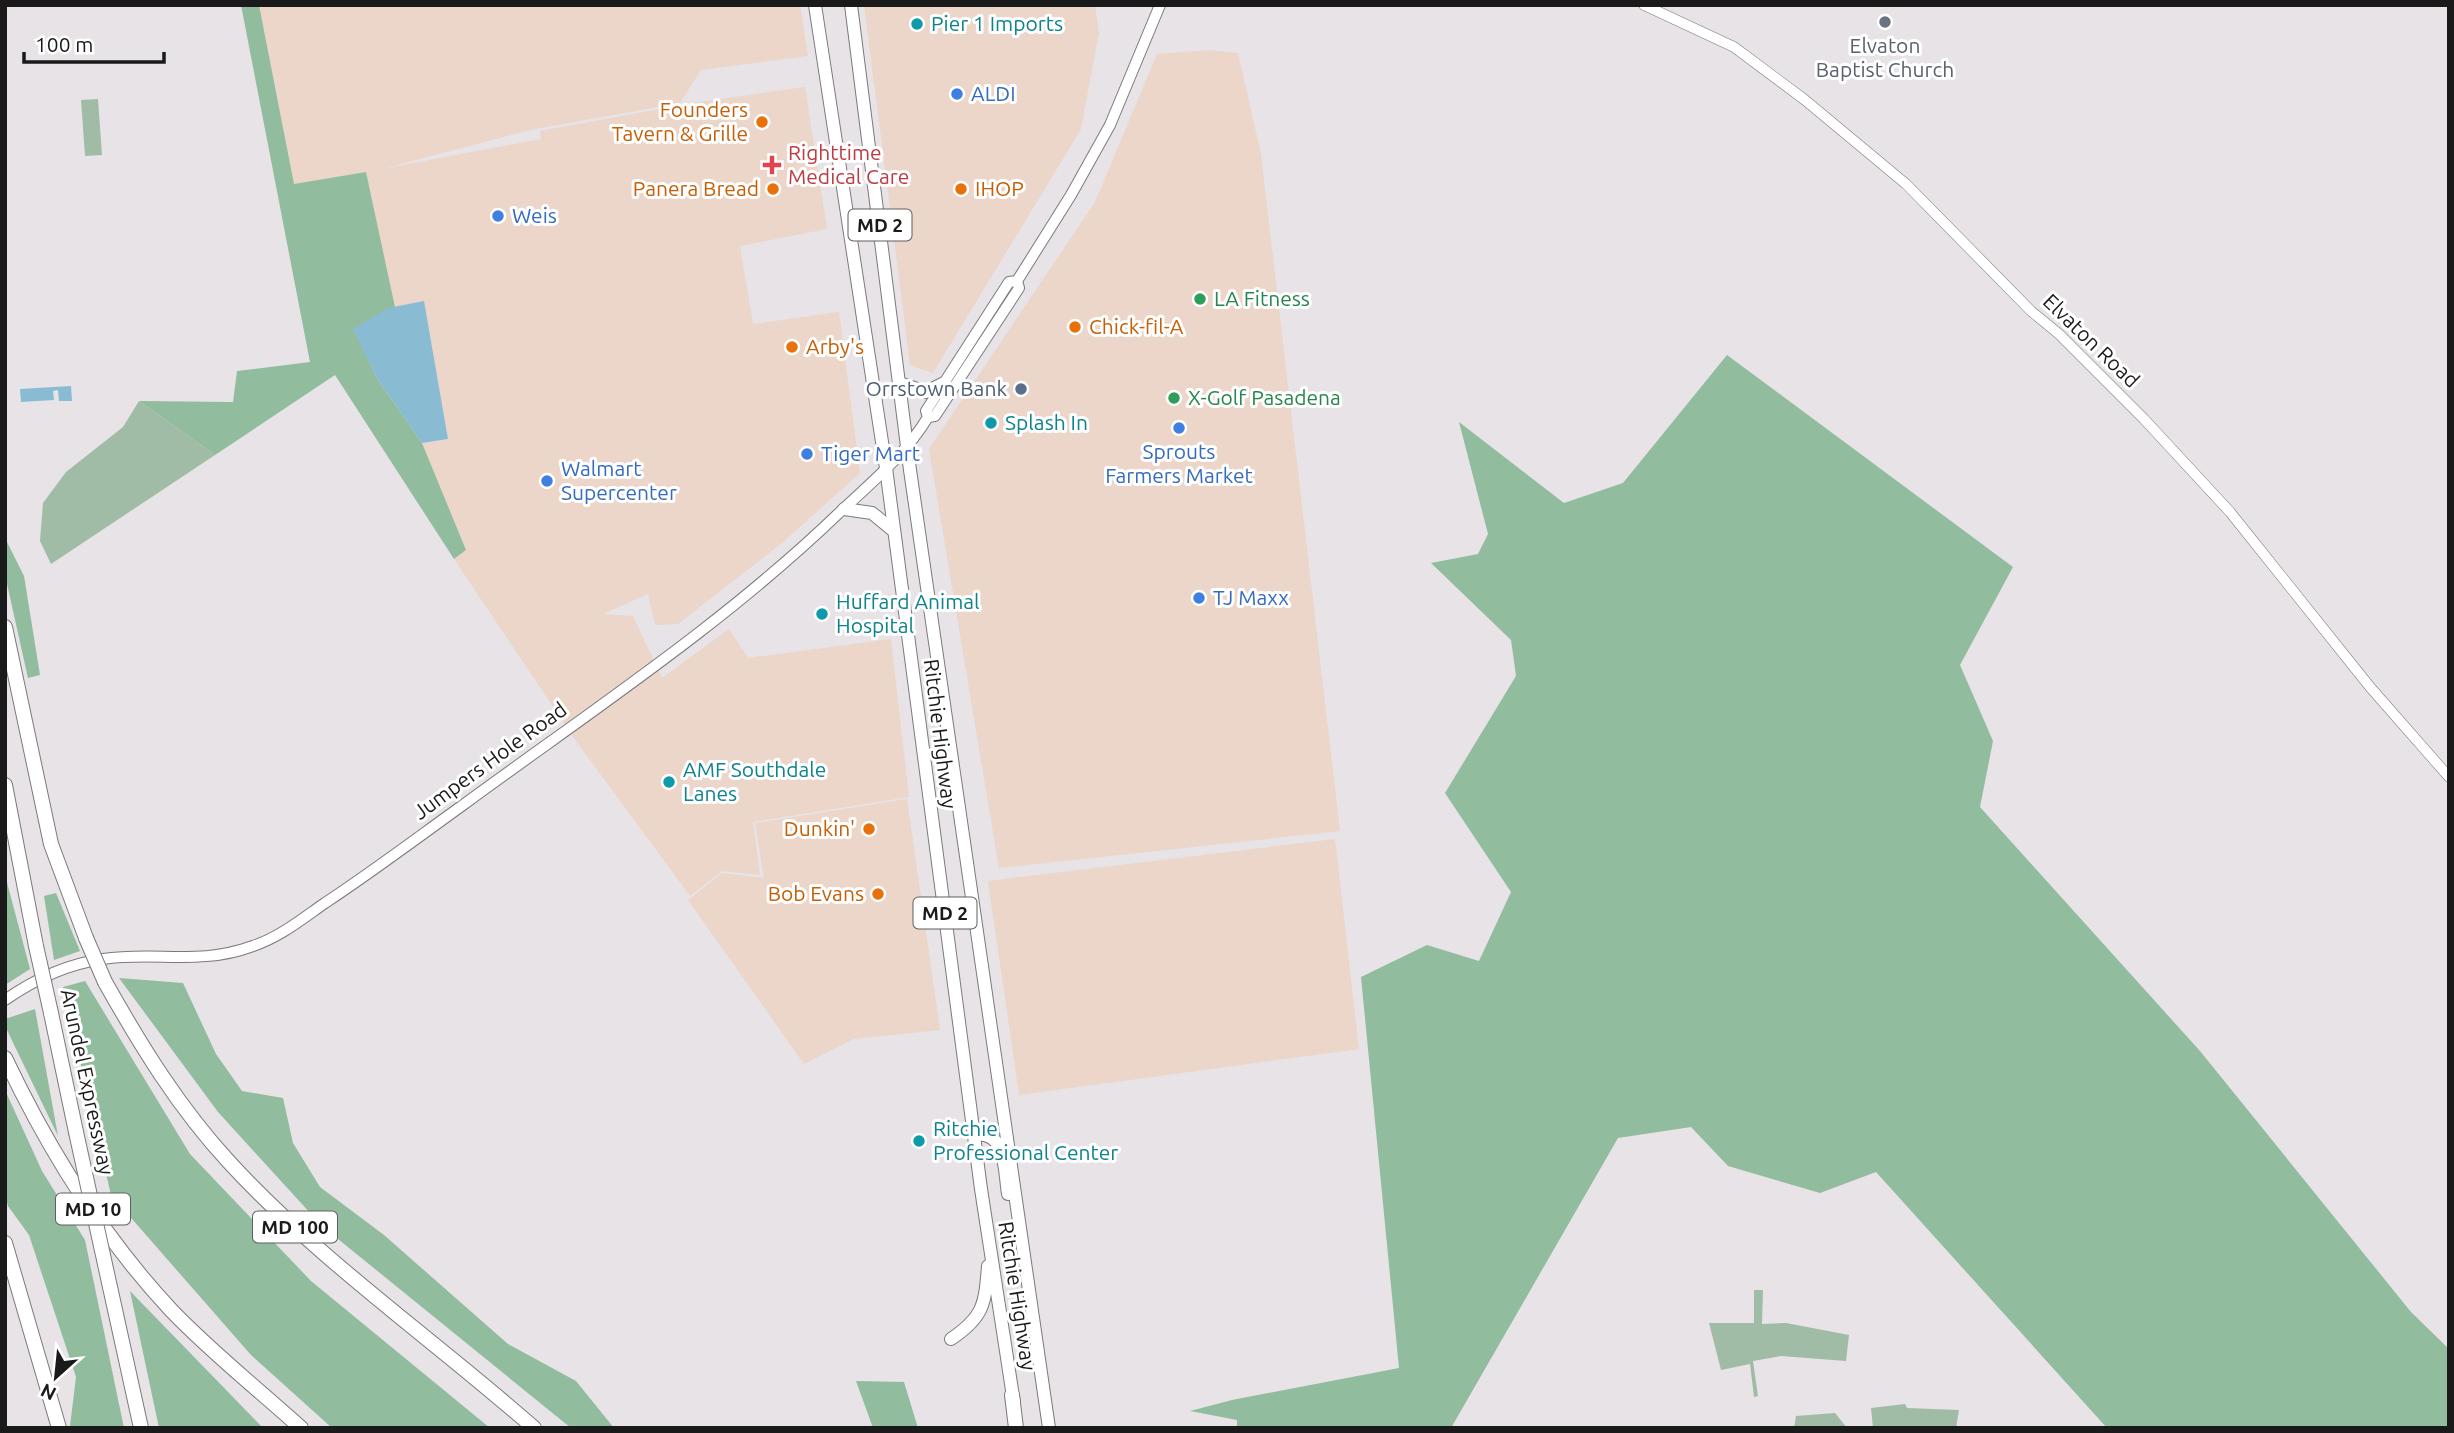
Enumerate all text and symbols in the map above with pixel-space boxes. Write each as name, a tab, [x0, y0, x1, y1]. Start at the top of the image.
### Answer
place label: Pier 1 Imports	[931, 11, 1063, 35]
marker: Elvaton Baptist Church	[1877, 14, 1893, 30]
marker: Pier 1 Imports	[909, 16, 925, 32]
scale bar	[24, 21, 164, 65]
text: 100 m	[35, 32, 93, 56]
place label: Elvaton Baptist Church	[1816, 33, 1954, 81]
place label: ALDI	[971, 81, 1016, 105]
marker: ALDI	[949, 86, 965, 102]
place label: Founders Tavern & Grille	[612, 97, 748, 145]
marker: Founders Tavern & Grille	[754, 114, 770, 130]
place label: Righttime Medical Care	[788, 140, 909, 188]
marker: Righttime Medical Care	[762, 155, 782, 175]
place label: Panera Bread	[633, 176, 759, 200]
place label: IHOP	[975, 176, 1024, 200]
marker: Panera Bread	[765, 181, 781, 197]
marker: IHOP	[953, 181, 969, 197]
place label: Weis	[512, 203, 557, 227]
marker: Weis	[490, 208, 506, 224]
road number: MD 2	[848, 210, 912, 241]
place label: LA Fitness	[1214, 286, 1310, 310]
street label: Elvaton Road	[2039, 289, 2145, 392]
marker: LA Fitness	[1192, 291, 1208, 307]
place label: Chick-fil-A	[1089, 314, 1184, 338]
marker: Chick-fil-A	[1067, 319, 1083, 335]
place label: Arby's	[806, 334, 864, 358]
marker: Arby's	[784, 339, 800, 355]
place label: Orrstown Bank	[865, 376, 1007, 400]
marker: Orrstown Bank	[1013, 381, 1029, 397]
place label: X-Golf Pasadena	[1188, 385, 1341, 409]
marker: X-Golf Pasadena	[1166, 390, 1182, 406]
place label: Splash In	[1005, 410, 1088, 434]
marker: Splash In	[983, 415, 999, 431]
marker: Sprouts Farmers Market	[1171, 420, 1187, 436]
place label: Sprouts Farmers Market	[1105, 439, 1253, 487]
place label: Tiger Mart	[821, 441, 920, 465]
marker: Tiger Mart	[799, 446, 815, 462]
place label: Walmart Supercenter	[561, 456, 677, 504]
marker: Walmart Supercenter	[539, 473, 555, 489]
place label: TJ Maxx	[1213, 585, 1289, 609]
place label: Huffard Animal Hospital	[836, 589, 980, 637]
marker: TJ Maxx	[1191, 590, 1207, 606]
marker: Huffard Animal Hospital	[814, 606, 830, 622]
street label: Ritchie Highway	[920, 658, 962, 810]
street label: Jumpers Hole Road	[408, 697, 571, 824]
place label: AMF Southdale Lanes	[683, 757, 826, 805]
marker: AMF Southdale Lanes	[661, 774, 677, 790]
place label: Dunkin'	[784, 816, 855, 840]
marker: Dunkin'	[861, 821, 877, 837]
place label: Bob Evans	[768, 881, 864, 905]
marker: Bob Evans	[870, 886, 886, 902]
road number: MD 2	[914, 897, 976, 928]
street label: Arundel Expressway	[57, 987, 119, 1177]
place label: Ritchie Professional Center	[933, 1116, 1118, 1164]
marker: Ritchie Professional Center	[911, 1133, 927, 1149]
road number: MD 10	[56, 1194, 130, 1224]
road number: MD 100	[253, 1212, 337, 1242]
street label: Ritchie Highway	[994, 1220, 1042, 1372]
north arrow	[21, 1342, 91, 1412]
text: N	[37, 1379, 60, 1405]

